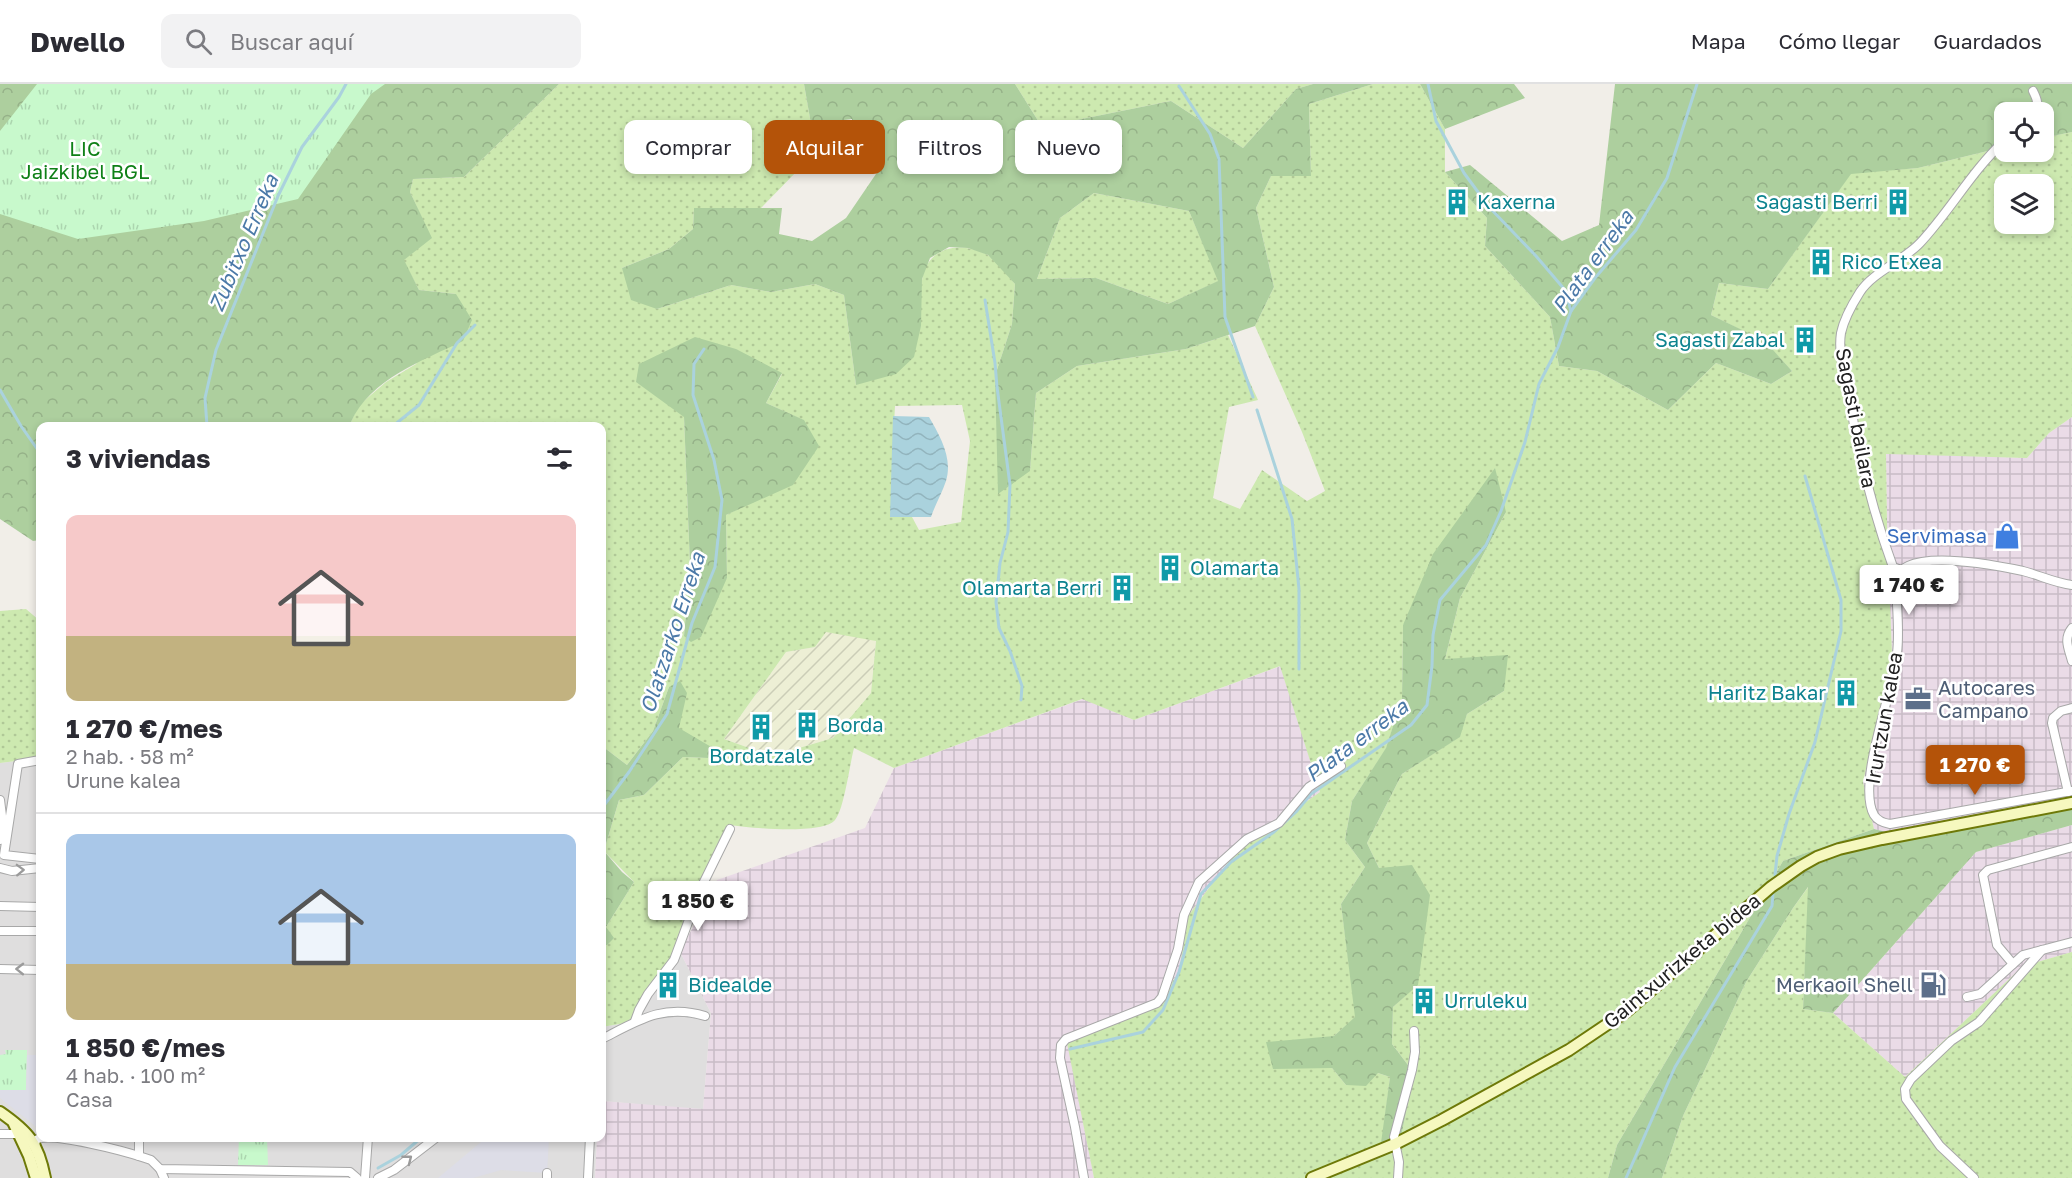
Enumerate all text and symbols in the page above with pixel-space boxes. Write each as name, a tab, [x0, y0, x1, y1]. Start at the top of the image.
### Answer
search box	[161, 14, 581, 68]
text: Dwello	[30, 25, 125, 58]
icon: search	[182, 25, 215, 58]
text: Buscar aquí	[230, 28, 353, 55]
text: Mapa	[1691, 28, 1746, 54]
text: Cómo llegar	[1779, 28, 1900, 54]
text: Guardados	[1933, 28, 2042, 54]
map controls	[1994, 102, 2054, 234]
button: locate	[1994, 102, 2054, 162]
chip: Comprar	[624, 120, 752, 174]
chip: Alquilar	[764, 120, 885, 174]
chip: Filtros	[897, 120, 1003, 174]
chip: Nuevo	[1015, 120, 1122, 174]
park label: LIC Jaizkibel BGL	[21, 136, 149, 183]
water label: Zubitxo Erreka	[203, 169, 284, 315]
button: layers	[1994, 174, 2054, 234]
building icon: Kaxerna	[1442, 187, 1472, 217]
building icon: Sagasti Berri	[1883, 187, 1913, 217]
place label: Kaxerna	[1477, 189, 1556, 213]
place label: Sagasti Berri	[1755, 189, 1878, 213]
water label: Plata erreka	[1546, 204, 1639, 318]
building icon: Rico Etxea	[1806, 247, 1836, 277]
place label: Rico Etxea	[1841, 249, 1942, 273]
building icon: Sagasti Zabal	[1790, 325, 1820, 355]
place label: Sagasti Zabal	[1655, 327, 1785, 351]
street label: Sagasti bailara	[1832, 346, 1882, 490]
icon: filters	[543, 442, 576, 475]
text: 3 viviendas	[66, 443, 211, 474]
shop icon: Servimasa	[1992, 521, 2022, 551]
place label: Servimasa	[1887, 523, 1987, 547]
water label: Olatzarko Erreka	[634, 548, 711, 716]
building icon: Olamarta	[1155, 553, 1185, 583]
icon: home	[267, 554, 375, 662]
place label: Olamarta	[1190, 555, 1279, 579]
pin: 1 740 €	[1854, 565, 1964, 616]
text: 1 740 €	[1874, 572, 1944, 596]
building icon: Olamarta Berri	[1107, 573, 1137, 603]
place label: Olamarta Berri	[962, 575, 1102, 599]
street label: Irurtzun kalea	[1860, 650, 1906, 786]
place label: Autocares Campano	[1938, 675, 2035, 722]
building icon: Haritz Bakar	[1831, 678, 1861, 708]
place label: Haritz Bakar	[1708, 680, 1826, 704]
office icon: Autocares Campano	[1903, 684, 1933, 714]
water label: Plata erreka	[1300, 693, 1414, 787]
building icon: Borda	[792, 710, 822, 740]
building icon: Bordatzale	[746, 712, 776, 742]
place label: Borda	[827, 712, 884, 736]
text: 1 270 €/mes	[66, 713, 223, 744]
place label: Bordatzale	[709, 743, 813, 767]
text: 2 hab. · 58 m²	[66, 744, 194, 768]
pin: 1 270 €	[1920, 745, 2030, 796]
text: 1 270 €	[1940, 752, 2010, 776]
text: Urune kalea	[66, 768, 181, 792]
one-way arrow	[16, 864, 25, 877]
icon: home	[267, 873, 375, 981]
pin: 1 850 €	[643, 881, 753, 932]
text: 1 850 €	[662, 888, 734, 912]
street label: Gaintxurizketa bidea	[1598, 888, 1765, 1033]
one-way arrow	[16, 963, 25, 975]
building icon: Bidealde	[653, 970, 683, 1000]
fuel station icon: Merkaoil Shell	[1918, 970, 1948, 1000]
place label: Bidealde	[688, 972, 772, 996]
place label: Merkaoil Shell	[1776, 972, 1913, 996]
building icon: Urruleku	[1409, 986, 1439, 1016]
place label: Urruleku	[1444, 988, 1528, 1012]
text: 1 850 €/mes	[66, 1032, 225, 1063]
text: 4 hab. · 100 m²	[66, 1063, 205, 1087]
text: Casa	[66, 1087, 113, 1111]
one-way arrow	[402, 1156, 413, 1167]

